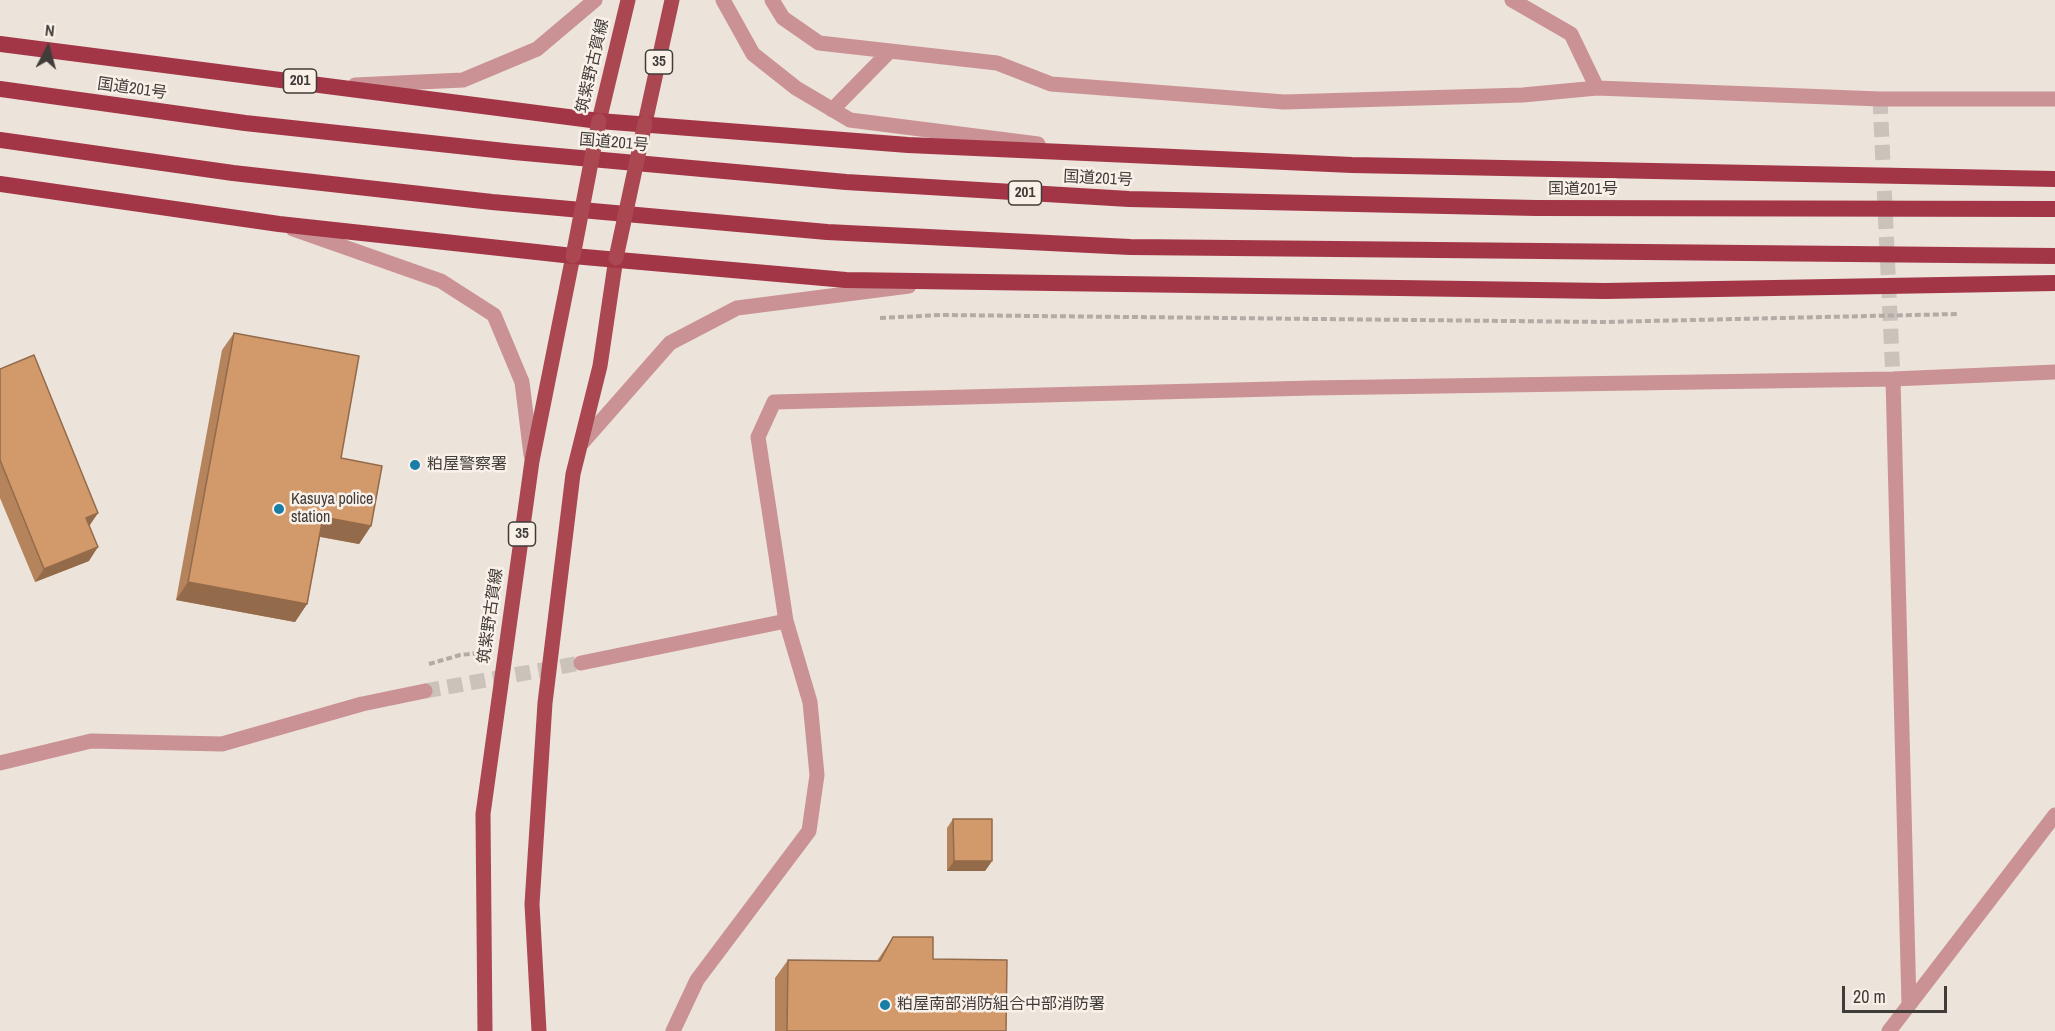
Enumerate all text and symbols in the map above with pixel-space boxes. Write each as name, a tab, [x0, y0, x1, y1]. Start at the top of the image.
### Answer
street label: 筑紫野古賀線	[573, 17, 613, 115]
north arrow	[18, 18, 78, 78]
text: N	[44, 19, 56, 42]
road number: 35	[646, 50, 672, 74]
road number: 201	[284, 69, 316, 93]
street label: 国道201号	[96, 75, 168, 103]
street label: 国道201号	[578, 130, 650, 156]
street label: 国道201号	[1063, 168, 1133, 190]
street label: 国道201号	[1548, 180, 1618, 200]
road number: 201	[1008, 181, 1042, 205]
place label: 粕屋警察署	[427, 455, 507, 475]
marker: 粕屋警察署	[408, 458, 422, 472]
place label: Kasuya police station	[291, 490, 373, 528]
marker: Kasuya police station	[272, 502, 286, 516]
road number: 35	[508, 522, 536, 546]
street label: 筑紫野古賀線	[475, 567, 507, 665]
scale bar	[1845, 974, 1950, 1012]
text: 20 m	[1853, 984, 1886, 1009]
place label: 粕屋南部消防組合中部消防署	[897, 995, 1105, 1015]
marker: 粕屋南部消防組合中部消防署	[878, 998, 892, 1012]

